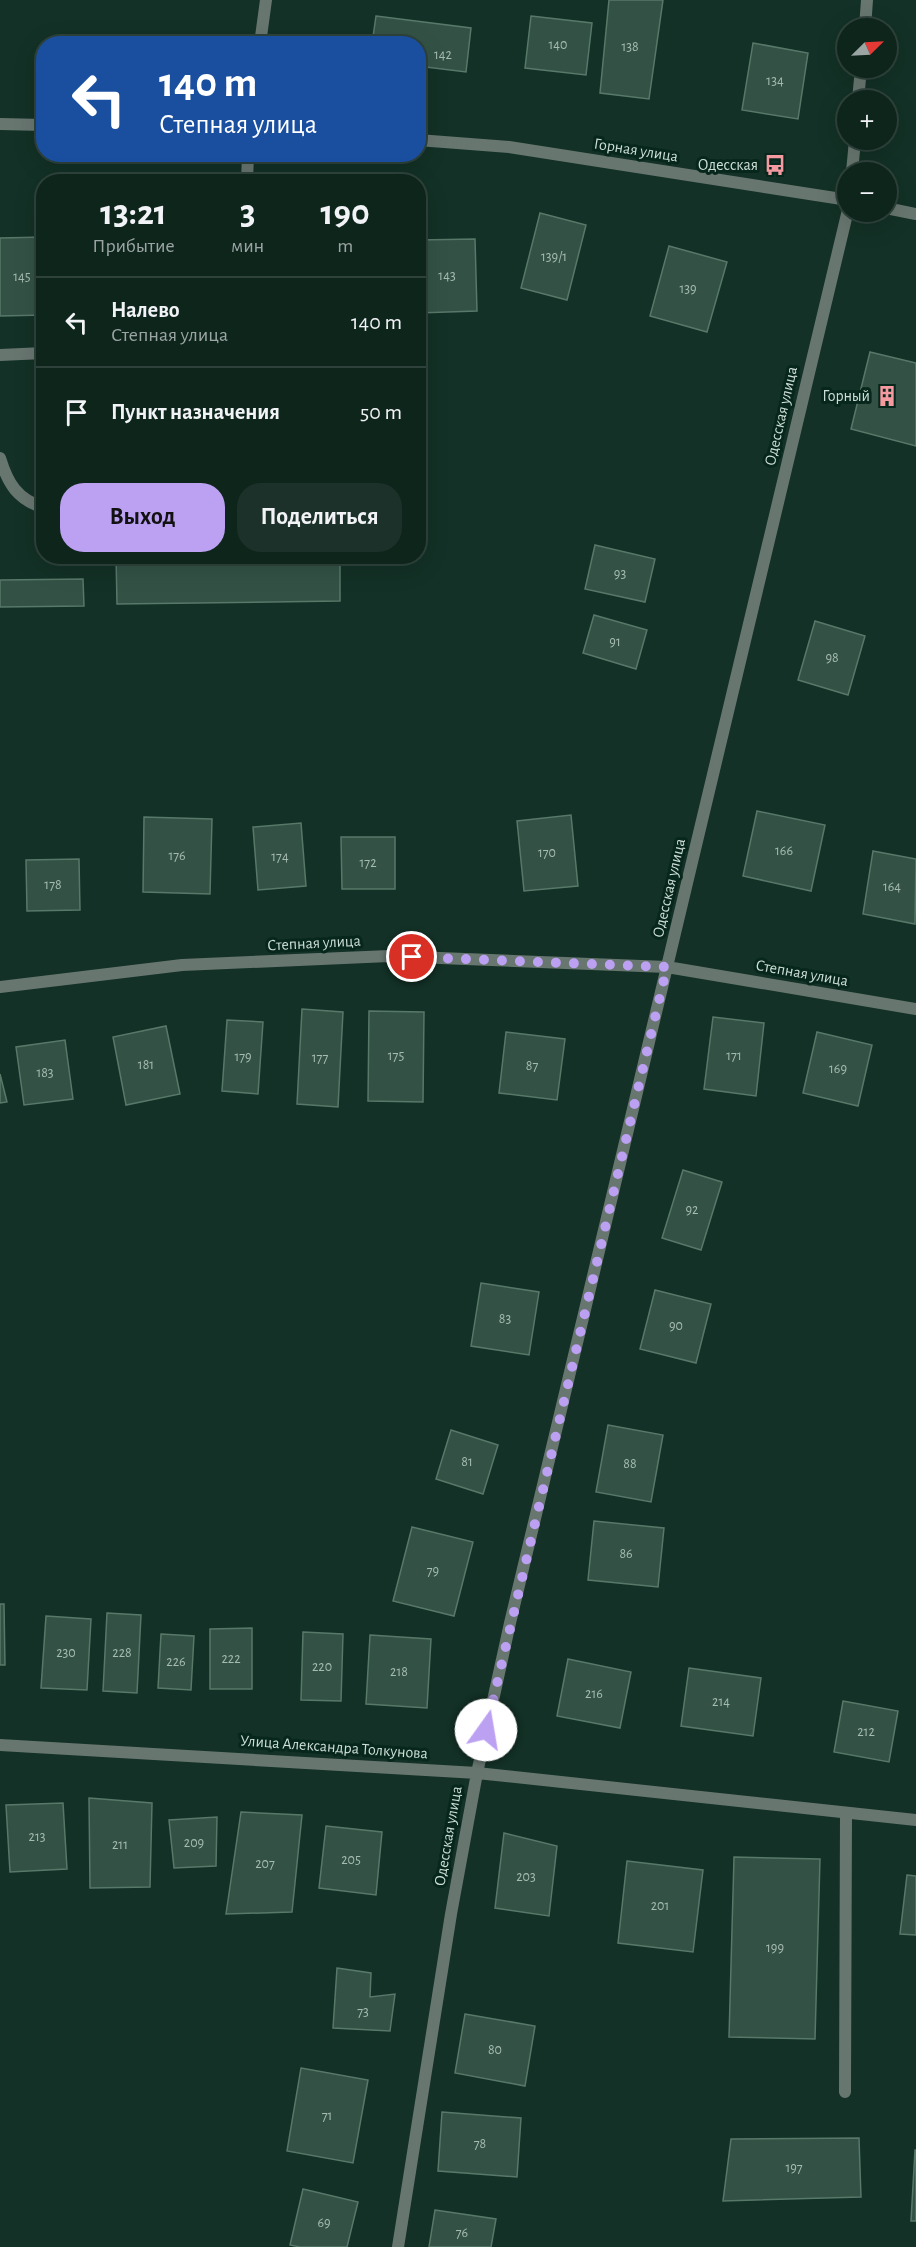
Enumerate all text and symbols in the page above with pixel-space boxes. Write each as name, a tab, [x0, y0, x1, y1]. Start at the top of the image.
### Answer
north arrow	[837, 18, 897, 78]
map controls	[837, 18, 897, 222]
house number: 140	[549, 38, 567, 52]
house number: 138	[621, 40, 639, 54]
house number: 142	[434, 48, 452, 62]
icon: left	[60, 60, 138, 138]
text: 140 m	[159, 62, 257, 104]
house number: 134	[766, 74, 784, 88]
button: +	[837, 90, 897, 150]
text: Степная улица	[159, 111, 317, 138]
street label: Горная улица	[593, 135, 679, 166]
bus stop icon: Одесская	[763, 153, 787, 177]
place label: Одесская	[698, 157, 758, 173]
button: −	[837, 162, 897, 222]
text: 13:21	[100, 195, 167, 231]
text: 3	[240, 195, 255, 231]
text: 190	[321, 195, 370, 231]
text: Прибытие	[92, 236, 175, 256]
text: мин	[231, 236, 264, 256]
text: m	[337, 236, 353, 256]
house number: 139/1	[541, 250, 567, 264]
house number: 143	[438, 269, 456, 283]
house number: 145	[13, 270, 31, 284]
house number: 139	[679, 282, 697, 296]
text: Налево	[111, 299, 180, 321]
icon: left	[60, 306, 93, 339]
text: 140 m	[351, 311, 402, 333]
text: Степная улица	[111, 325, 228, 345]
street label: Одесская улица	[762, 365, 801, 467]
building icon: Горный	[875, 384, 899, 408]
place label: Горный	[822, 388, 870, 404]
icon: arrive	[60, 396, 93, 429]
text: Пункт назначения	[111, 401, 280, 423]
text: 50 m	[360, 401, 402, 423]
button: Выход	[60, 483, 225, 552]
button: Поделиться	[237, 483, 402, 552]
house number: 93	[614, 567, 626, 581]
house number: 91	[609, 635, 621, 649]
house number: 98	[825, 651, 839, 665]
street label: Одесская улица	[650, 837, 689, 939]
house number: 166	[775, 844, 793, 858]
house number: 170	[538, 846, 556, 860]
house number: 176	[168, 849, 186, 863]
house number: 174	[271, 850, 289, 864]
house number: 172	[359, 856, 377, 870]
house number: 178	[44, 878, 62, 892]
house number: 164	[883, 880, 901, 894]
pin	[386, 931, 437, 982]
street label: Степная улица	[267, 933, 361, 954]
icon: arrive	[395, 940, 428, 973]
street label: Степная улица	[754, 957, 850, 990]
house number: 175	[388, 1049, 404, 1063]
house number: 171	[726, 1049, 742, 1063]
house number: 179	[234, 1050, 252, 1064]
house number: 177	[312, 1051, 328, 1065]
house number: 181	[138, 1058, 154, 1072]
house number: 87	[526, 1059, 538, 1073]
house number: 169	[829, 1062, 847, 1076]
house number: 183	[36, 1066, 54, 1080]
house number: 92	[686, 1203, 698, 1217]
house number: 83	[499, 1312, 511, 1326]
house number: 90	[669, 1319, 683, 1333]
house number: 81	[461, 1455, 473, 1469]
house number: 88	[623, 1457, 637, 1471]
house number: 86	[619, 1547, 633, 1561]
house number: 79	[427, 1564, 439, 1578]
house number: 230	[56, 1646, 76, 1660]
house number: 228	[112, 1646, 132, 1660]
house number: 222	[221, 1652, 241, 1666]
house number: 226	[166, 1655, 186, 1669]
house number: 220	[312, 1660, 332, 1674]
house number: 218	[390, 1665, 408, 1679]
house number: 216	[585, 1687, 603, 1701]
house number: 214	[712, 1695, 730, 1709]
position arrow	[454, 1698, 518, 1762]
house number: 212	[857, 1725, 875, 1739]
street label: Улица Александра Толкунова	[239, 1732, 428, 1763]
street label: Одесская улица	[431, 1785, 466, 1887]
house number: 213	[29, 1830, 46, 1844]
house number: 209	[184, 1836, 204, 1850]
house number: 211	[112, 1838, 128, 1852]
house number: 205	[341, 1853, 361, 1867]
house number: 207	[255, 1857, 275, 1871]
house number: 203	[516, 1870, 536, 1884]
house number: 201	[651, 1899, 669, 1913]
house number: 199	[766, 1941, 784, 1955]
house number: 73	[357, 2005, 369, 2019]
house number: 80	[488, 2043, 502, 2057]
house number: 71	[322, 2109, 332, 2123]
house number: 78	[474, 2137, 486, 2151]
house number: 197	[785, 2161, 803, 2175]
house number: 69	[317, 2216, 331, 2230]
house number: 76	[456, 2226, 468, 2240]

